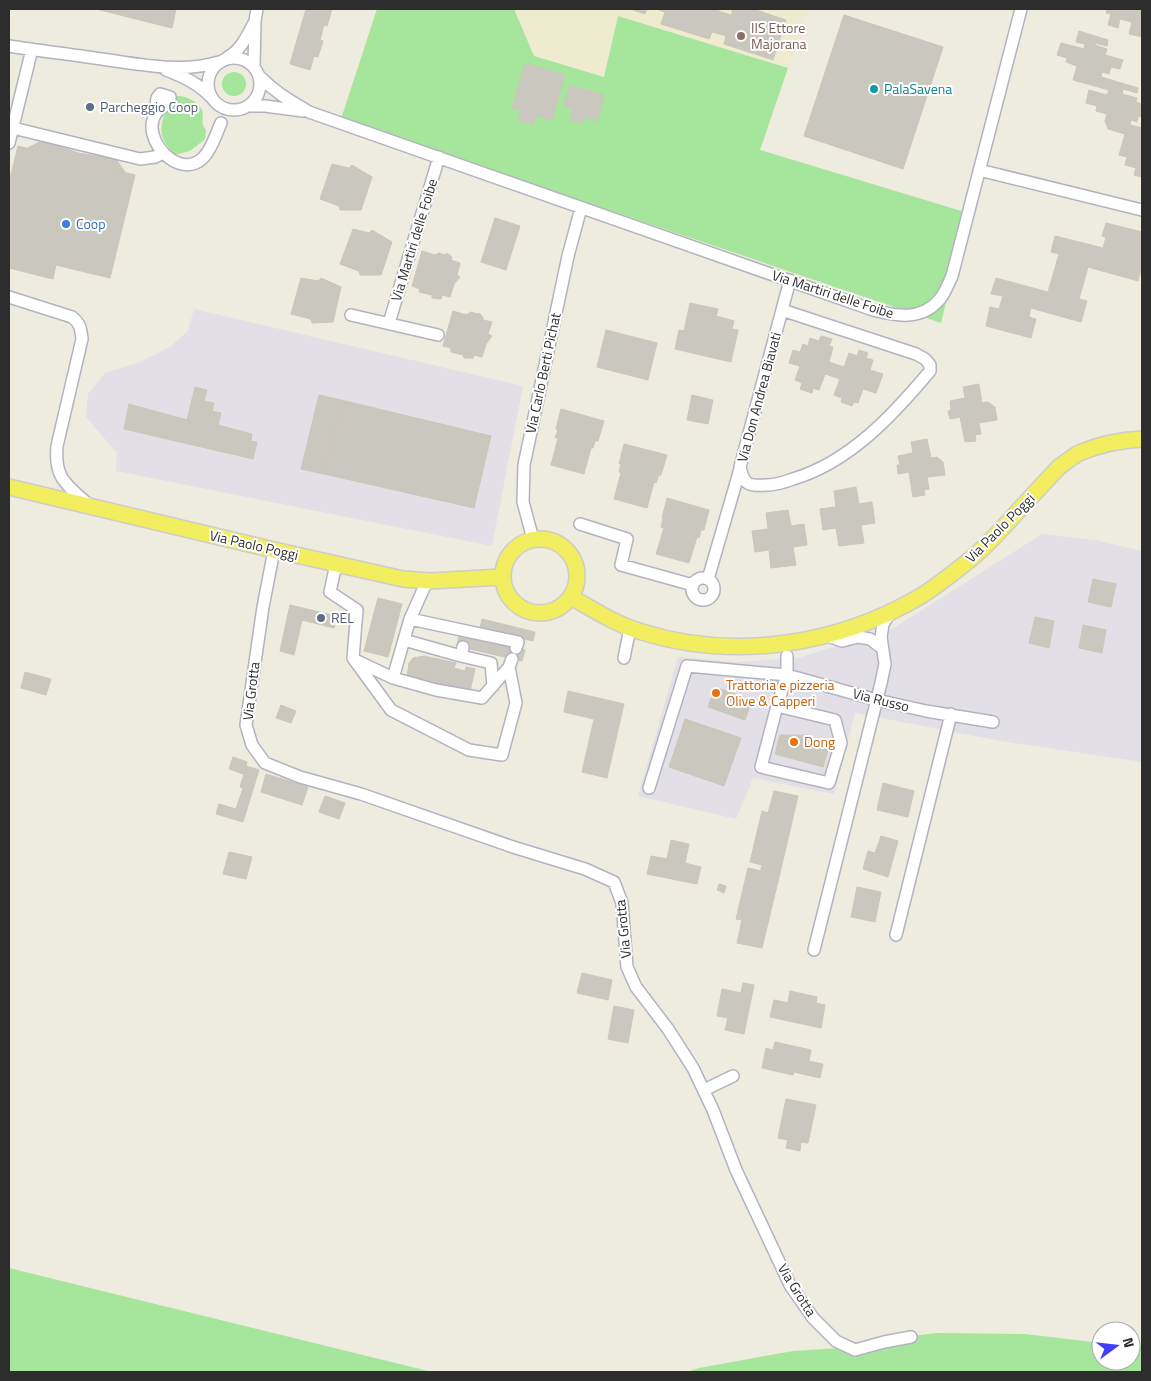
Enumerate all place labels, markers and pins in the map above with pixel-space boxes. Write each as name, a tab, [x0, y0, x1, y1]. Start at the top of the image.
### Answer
place label: IIS Ettore Majorana	[751, 17, 807, 54]
marker: IIS Ettore Majorana	[735, 30, 747, 42]
place label: PalaSavena	[884, 78, 952, 99]
marker: PalaSavena	[868, 83, 880, 95]
place label: Parcheggio Coop	[100, 96, 198, 117]
marker: Parcheggio Coop	[84, 101, 96, 113]
place label: Coop	[76, 213, 106, 234]
marker: Coop	[60, 218, 72, 230]
place label: REL	[331, 607, 354, 628]
marker: REL	[315, 612, 327, 624]
place label: Trattoria e pizzeria Olive & Capperi	[726, 674, 835, 711]
marker: Trattoria e pizzeria Olive & Capperi	[710, 687, 722, 699]
place label: Dong	[804, 731, 835, 752]
marker: Dong	[788, 736, 800, 748]

